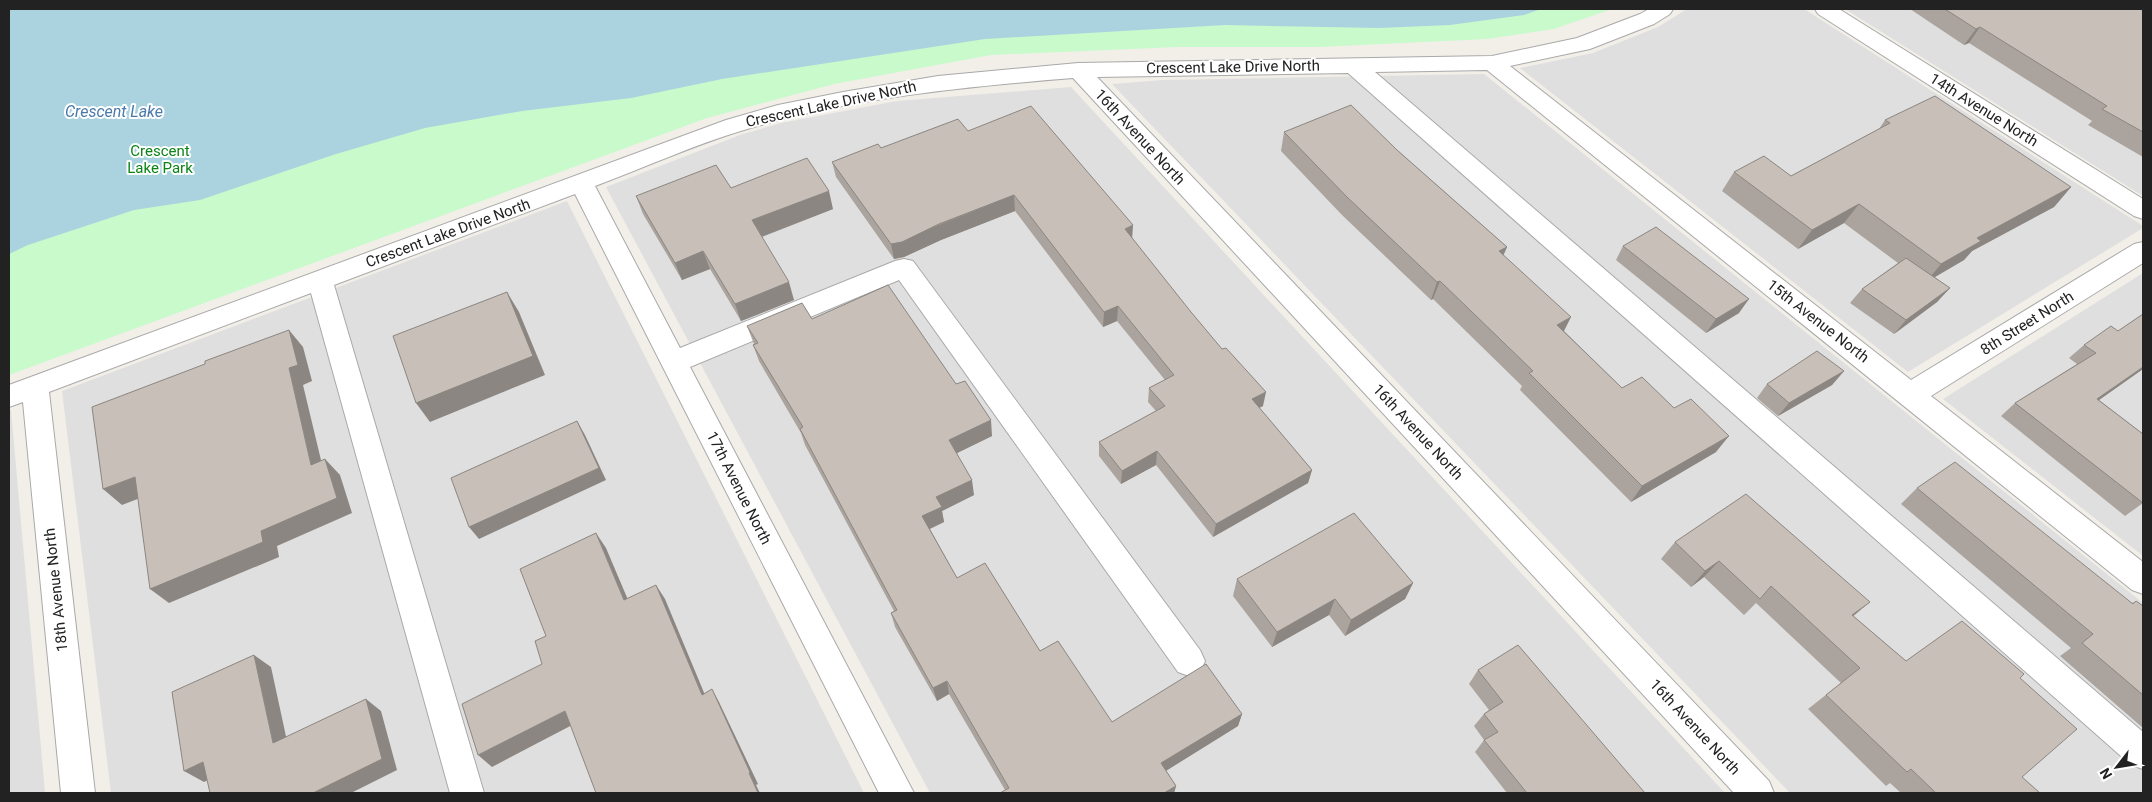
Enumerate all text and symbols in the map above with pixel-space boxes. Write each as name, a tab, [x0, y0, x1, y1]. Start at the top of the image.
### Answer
street label: Crescent Lake Drive North	[1146, 56, 1320, 78]
street label: 14th Avenue North	[1926, 69, 2042, 151]
street label: Crescent Lake Drive North	[744, 77, 918, 131]
street label: 16th Avenue North	[1091, 85, 1189, 189]
water label: Crescent Lake	[65, 102, 163, 121]
park label: Crescent Lake Park	[127, 142, 193, 177]
street label: Crescent Lake Drive North	[363, 195, 533, 271]
street label: 15th Avenue North	[1763, 276, 1873, 366]
street label: 8th Street North	[1977, 287, 2077, 359]
street label: 16th Avenue North	[1369, 380, 1467, 484]
street label: 17th Avenue North	[703, 428, 775, 548]
street label: 18th Avenue North	[41, 527, 71, 653]
street label: 16th Avenue North	[1646, 675, 1744, 779]
north arrow	[2092, 742, 2142, 792]
text: N	[2096, 765, 2115, 782]

